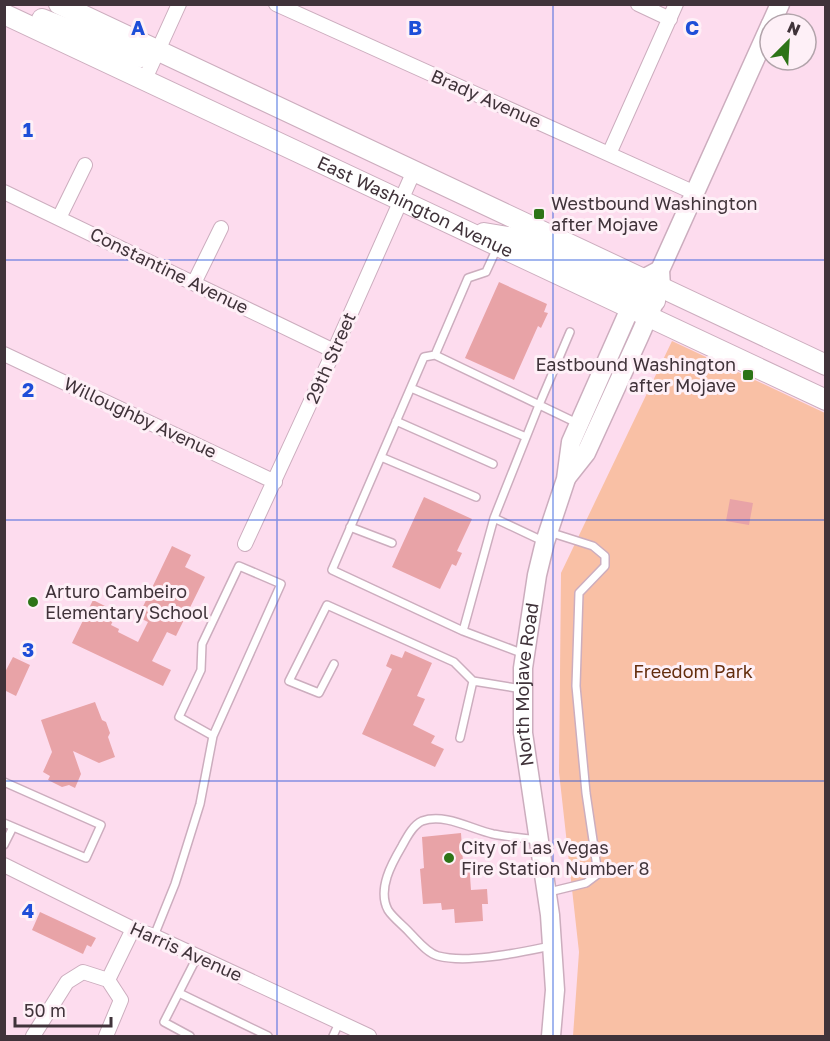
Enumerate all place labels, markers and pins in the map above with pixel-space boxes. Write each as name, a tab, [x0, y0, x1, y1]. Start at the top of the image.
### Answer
place label: Westbound Washington after Mojave	[551, 192, 758, 235]
marker: Westbound Washington after Mojave	[532, 207, 546, 221]
place label: Eastbound Washington after Mojave	[536, 353, 736, 396]
marker: Eastbound Washington after Mojave	[741, 368, 755, 382]
place label: Arturo Cambeiro Elementary School	[45, 580, 209, 623]
marker: Arturo Cambeiro Elementary School	[26, 595, 40, 609]
place label: City of Las Vegas Fire Station Number 8	[461, 836, 650, 879]
marker: City of Las Vegas Fire Station Number 8	[442, 851, 456, 865]

